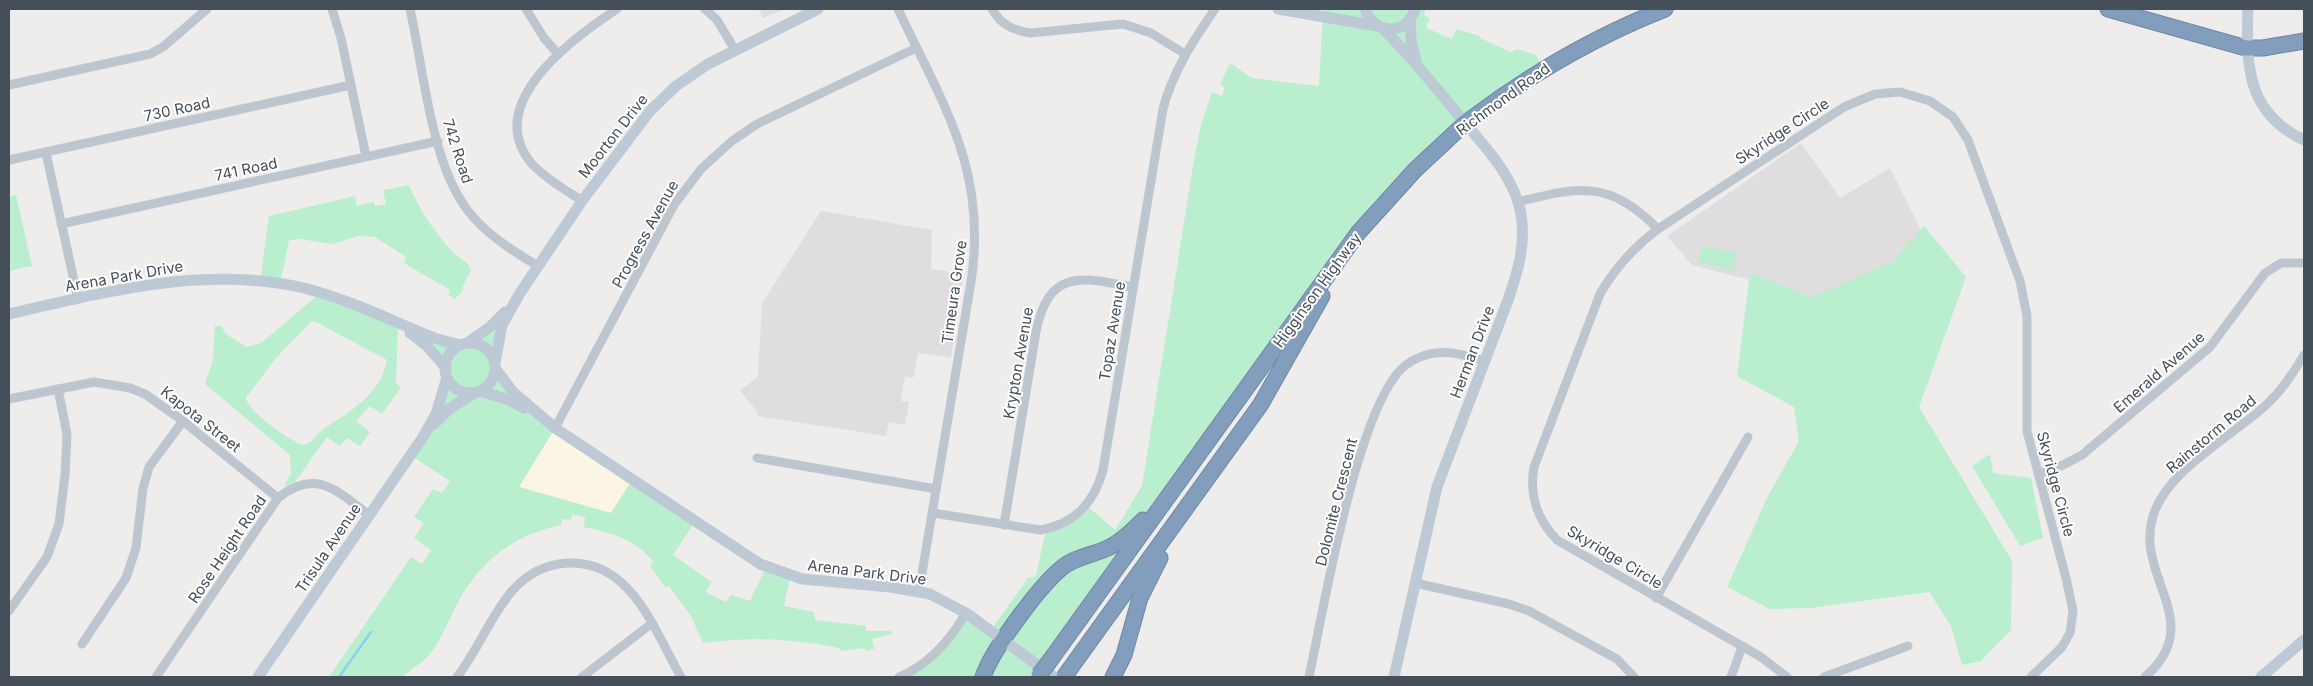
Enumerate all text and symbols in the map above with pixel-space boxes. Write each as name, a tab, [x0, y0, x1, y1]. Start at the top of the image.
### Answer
street label: Richmond Road	[1452, 59, 1554, 139]
street label: Moorton Drive	[574, 90, 652, 182]
street label: 730 Road	[142, 93, 212, 125]
street label: Skyridge Circle	[1731, 94, 1833, 168]
street label: 742 Road	[439, 116, 477, 186]
street label: 741 Road	[213, 153, 279, 185]
street label: Progress Avenue	[608, 177, 682, 291]
street label: Higginson Highway	[1269, 228, 1365, 351]
street label: Timeura Grove	[937, 239, 971, 345]
street label: Arena Park Drive	[63, 256, 185, 296]
street label: Topaz Avenue	[1095, 280, 1129, 382]
street label: Herman Drive	[1446, 303, 1498, 401]
street label: Krypton Avenue	[999, 306, 1037, 420]
street label: Emerald Avenue	[2109, 327, 2209, 417]
street label: Kapota Street	[157, 382, 245, 456]
street label: Rainstorm Road	[2162, 391, 2260, 477]
street label: Skyridge Circle	[2033, 429, 2079, 539]
street label: Dolomite Crescent	[1311, 436, 1361, 568]
street label: Rose Height Road	[184, 491, 270, 607]
street label: Trisula Avenue	[291, 500, 365, 596]
street label: Skyridge Circle	[1564, 521, 1666, 593]
street label: Arena Park Drive	[807, 555, 927, 589]

